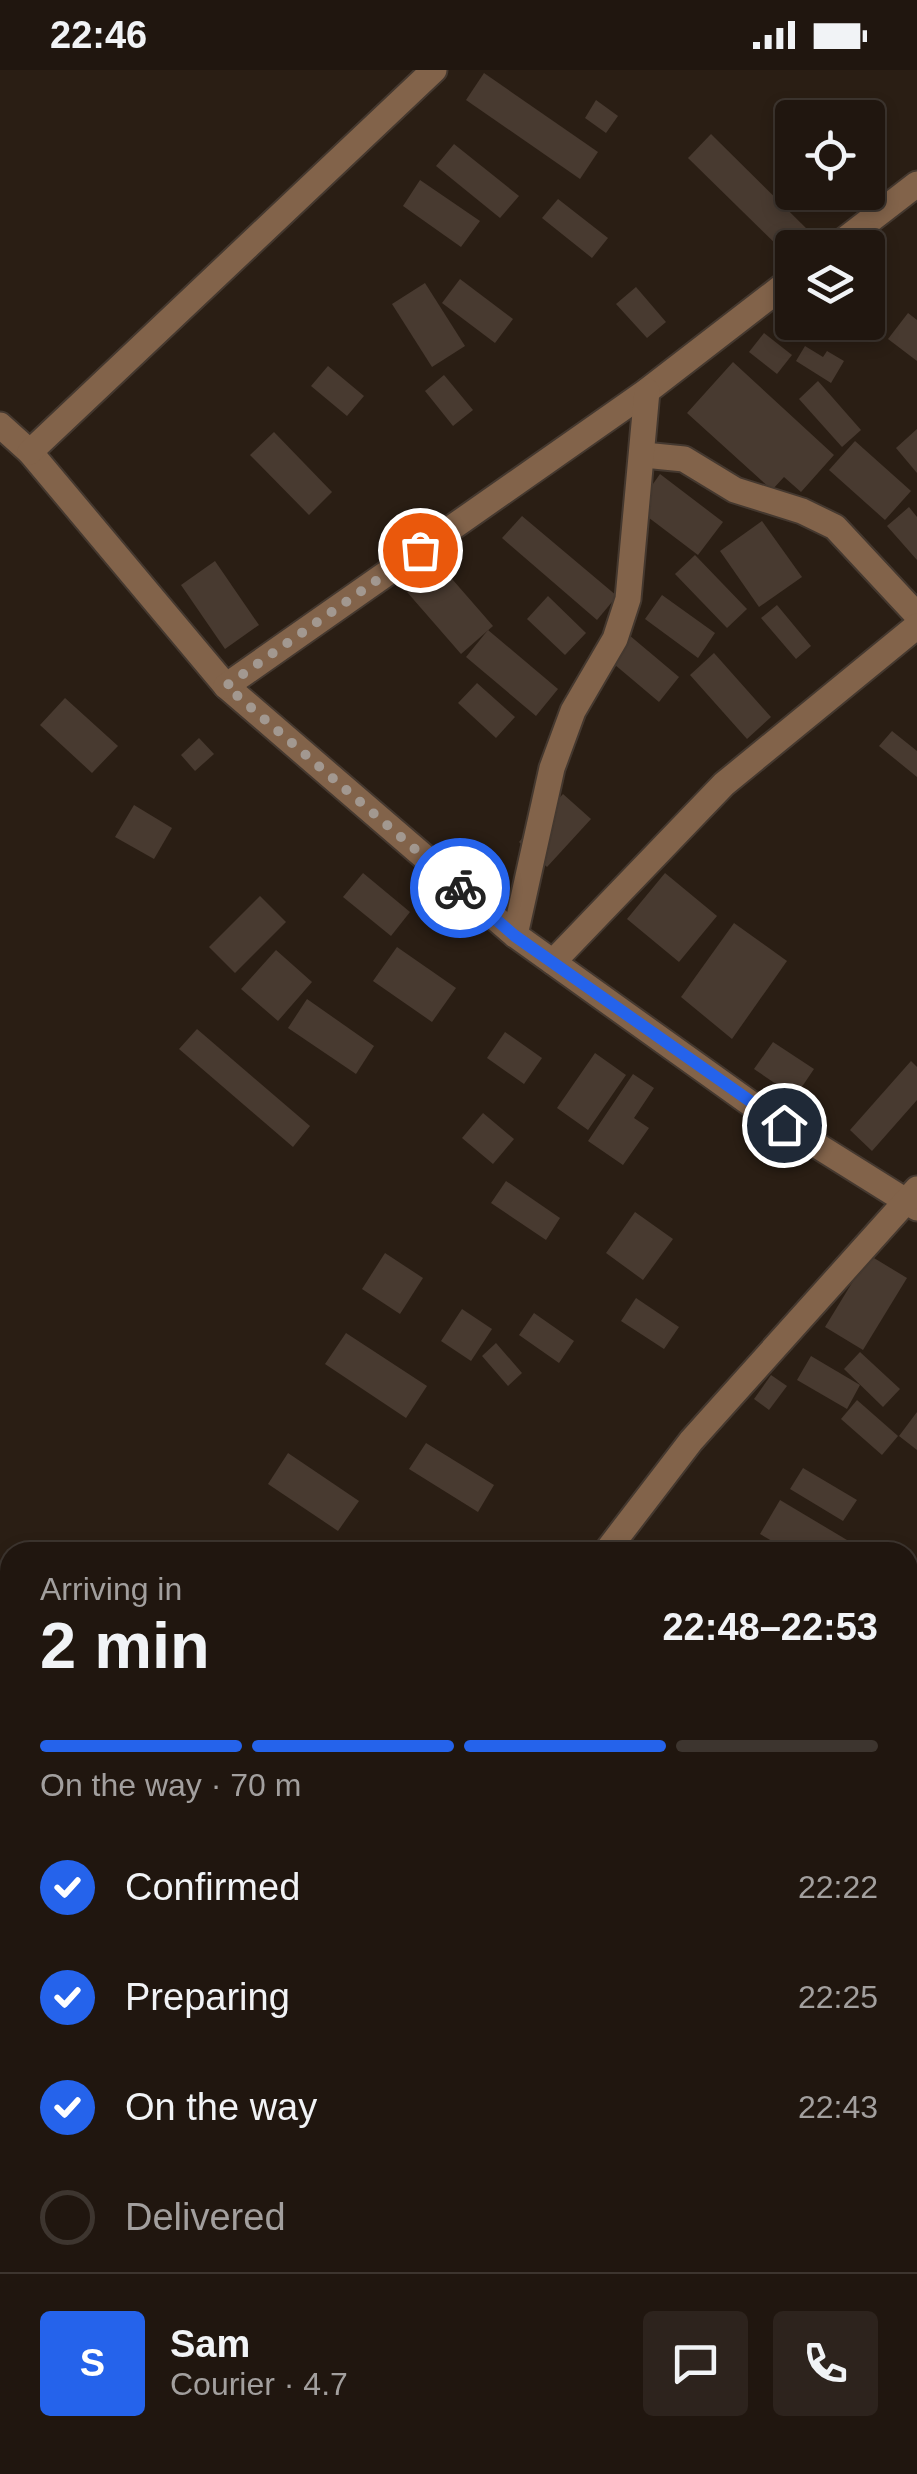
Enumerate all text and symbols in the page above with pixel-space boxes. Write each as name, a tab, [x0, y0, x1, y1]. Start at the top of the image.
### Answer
text: 22:46	[50, 14, 147, 56]
map controls	[775, 100, 885, 340]
button: locate	[775, 100, 885, 210]
button: layers	[775, 230, 885, 340]
pin	[378, 508, 463, 593]
icon: bag	[393, 523, 448, 578]
courier	[410, 838, 510, 938]
icon: bike	[433, 861, 488, 916]
pin	[742, 1083, 827, 1168]
icon: home	[757, 1098, 812, 1153]
text: Arriving in	[40, 1571, 182, 1607]
text: 22:48–22:53	[662, 1606, 878, 1648]
text: 2 min	[40, 1609, 210, 1682]
text: On the way · 70 m	[40, 1767, 301, 1803]
icon: check	[40, 1860, 95, 1915]
text: Confirmed	[125, 1866, 300, 1908]
text: 22:22	[798, 1869, 878, 1905]
icon: check	[40, 1970, 95, 2025]
text: Preparing	[125, 1976, 290, 2018]
text: 22:25	[798, 1979, 878, 2015]
icon: check	[40, 2080, 95, 2135]
text: On the way	[125, 2086, 317, 2128]
text: 22:43	[798, 2089, 878, 2125]
text: Delivered	[125, 2196, 286, 2238]
button: chat	[643, 2311, 748, 2416]
button: phone	[773, 2311, 878, 2416]
text: Sam	[170, 2323, 250, 2365]
text: S	[80, 2342, 105, 2384]
text: Courier · 4.7	[170, 2366, 348, 2402]

